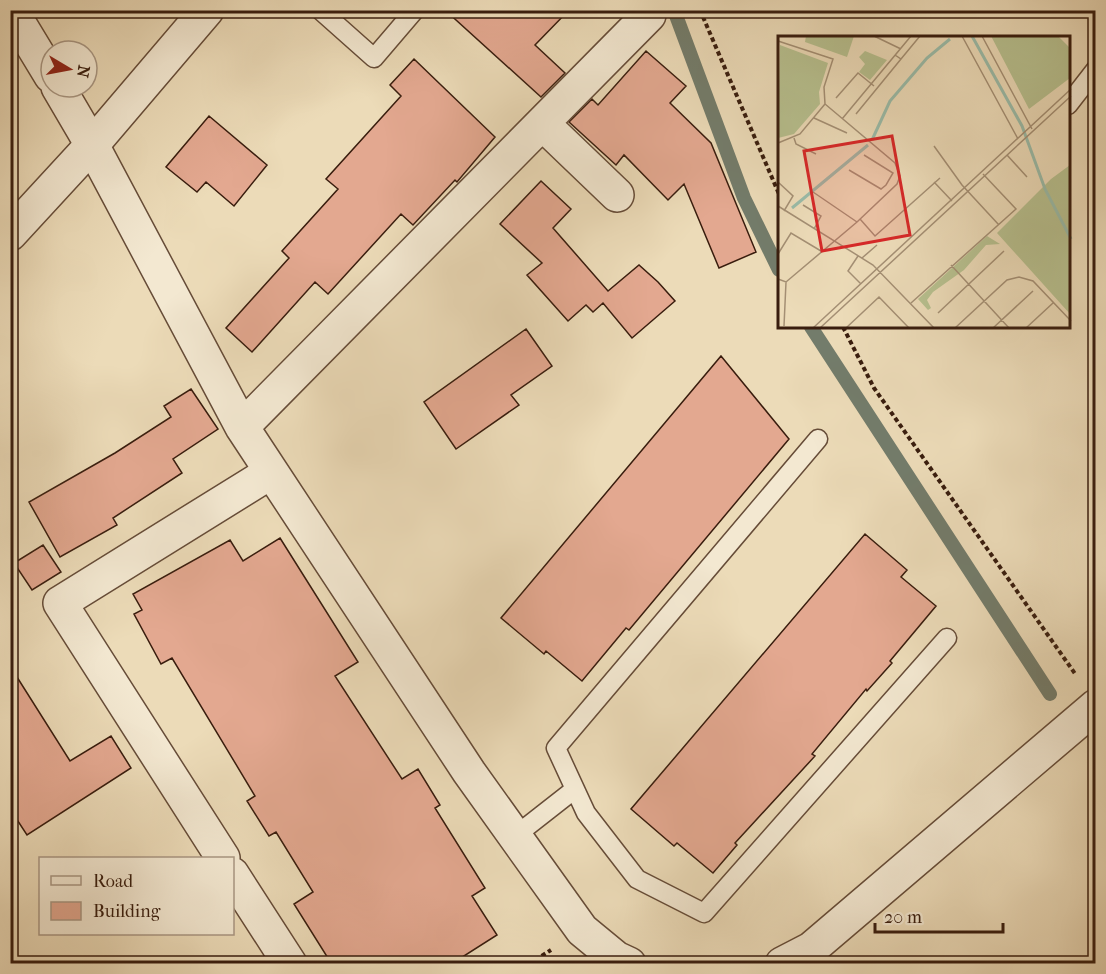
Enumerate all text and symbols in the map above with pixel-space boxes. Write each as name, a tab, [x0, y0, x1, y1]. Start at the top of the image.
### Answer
inset map	[778, 36, 1070, 328]
north arrow	[39, 39, 99, 99]
text: N	[73, 64, 94, 80]
legend	[39, 857, 234, 935]
text: Road	[93, 871, 133, 892]
scale bar	[875, 896, 1002, 934]
text: Building	[93, 901, 161, 922]
text: 20 m	[884, 907, 922, 928]

